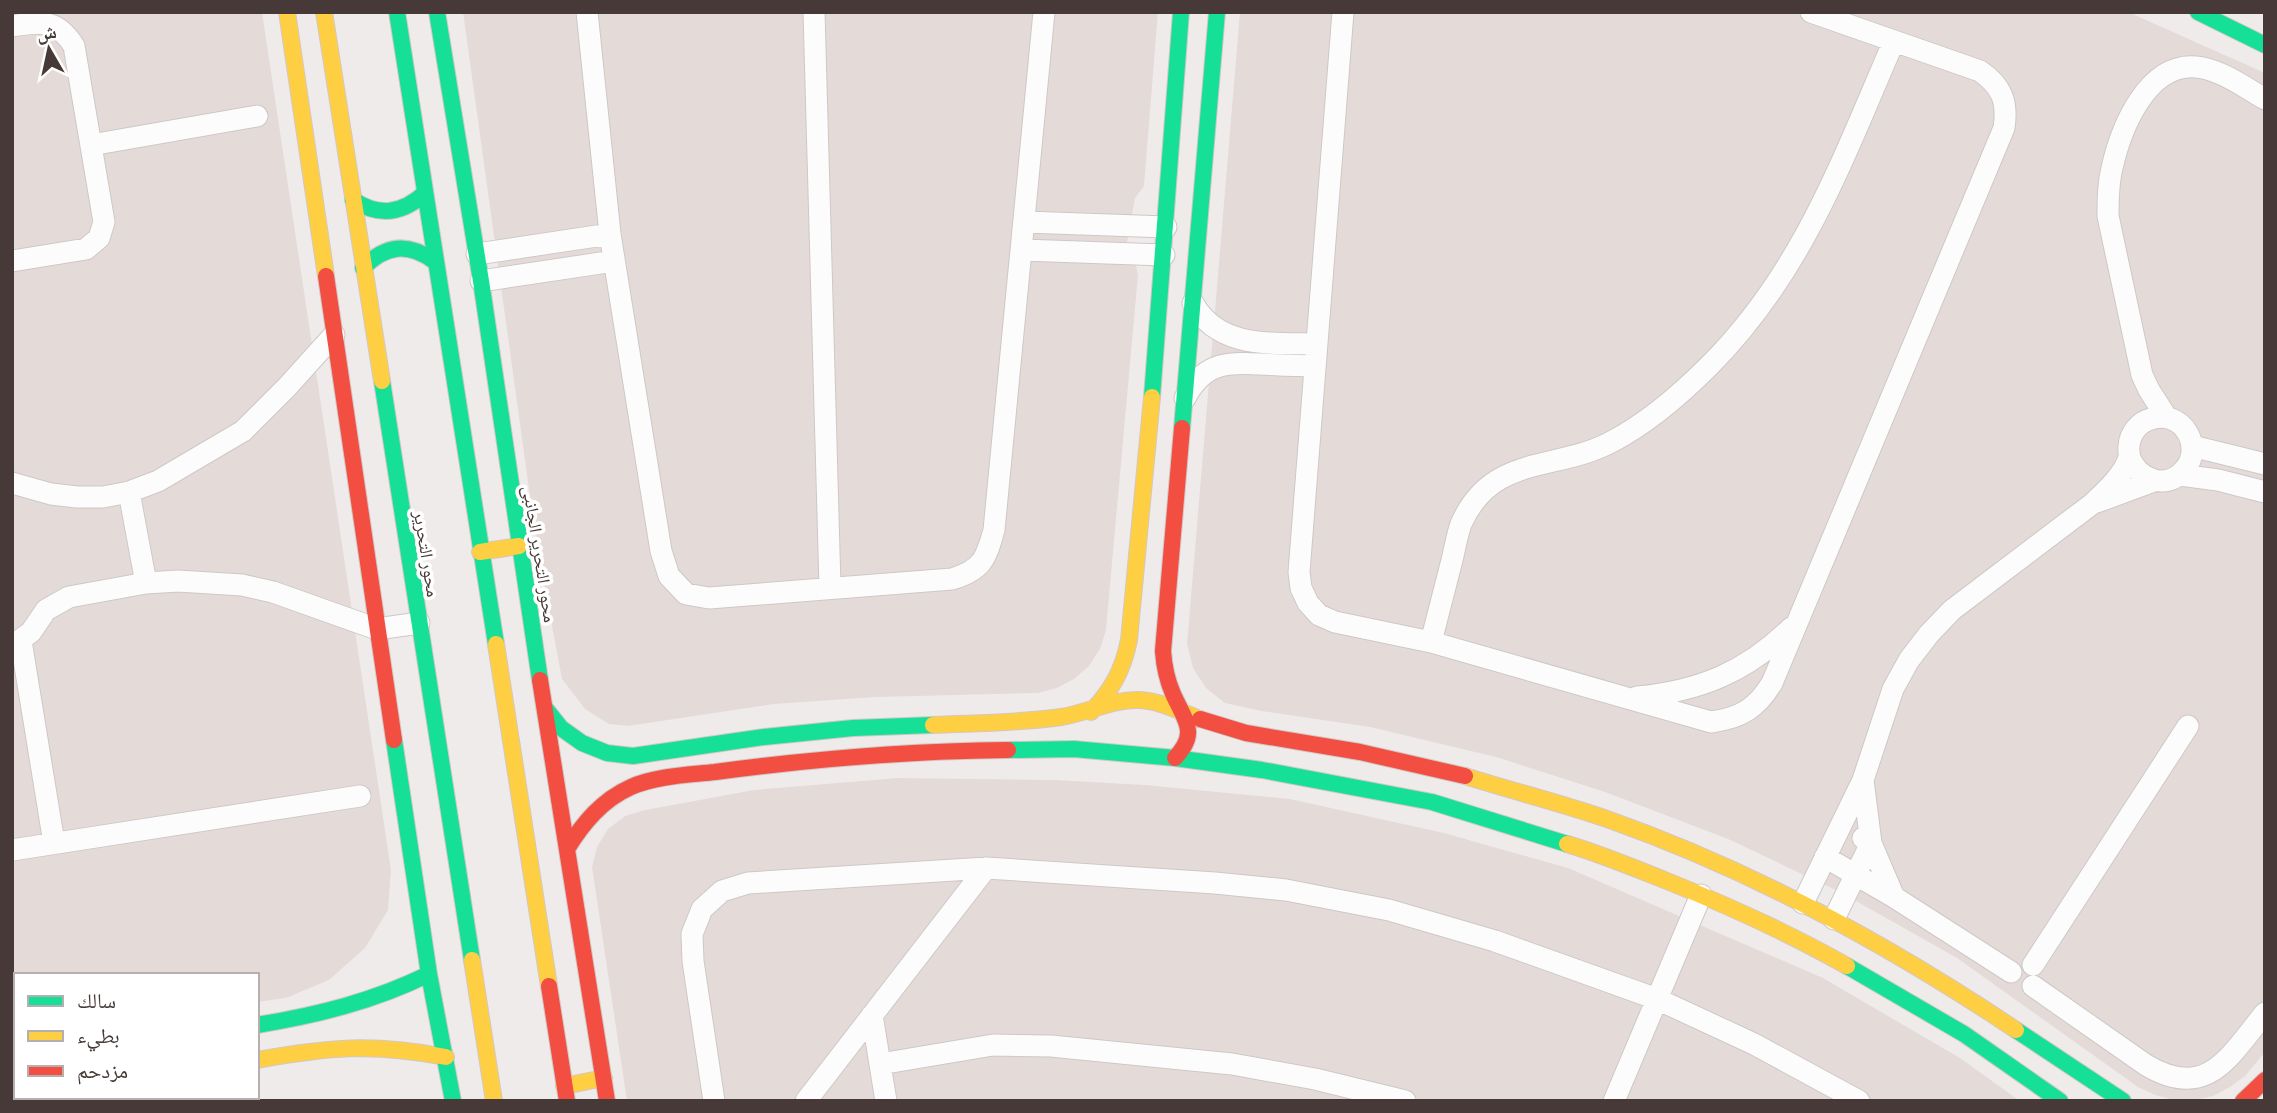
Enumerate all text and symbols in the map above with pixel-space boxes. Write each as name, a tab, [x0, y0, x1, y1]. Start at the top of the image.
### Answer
north arrow	[14, 14, 84, 84]
text: ش	[35, 20, 58, 46]
street label: محور التحرير الجانبى	[518, 484, 561, 624]
street label: محور التحرير	[409, 508, 444, 599]
legend	[14, 973, 259, 1099]
text: سالك	[77, 989, 116, 1013]
text: بطيء	[77, 1024, 120, 1052]
text: مزدحم	[77, 1059, 128, 1085]

